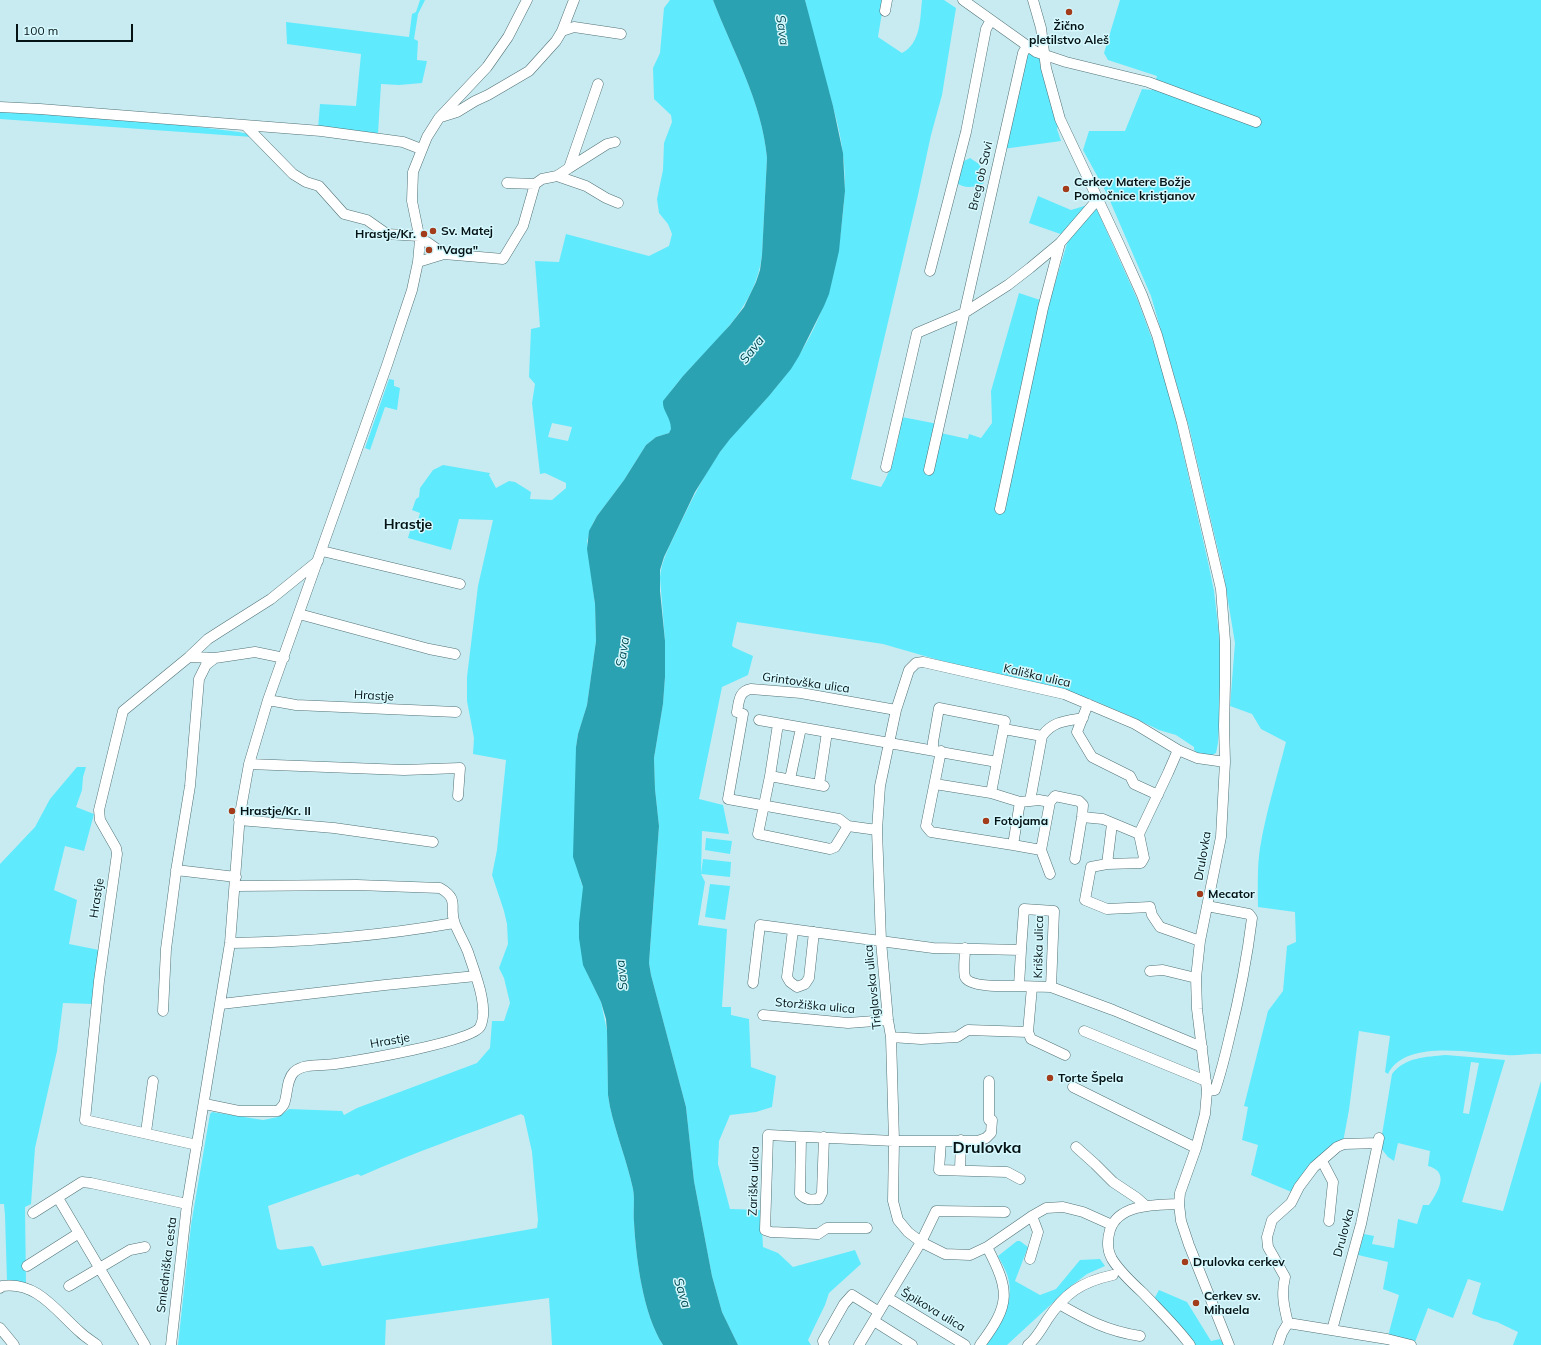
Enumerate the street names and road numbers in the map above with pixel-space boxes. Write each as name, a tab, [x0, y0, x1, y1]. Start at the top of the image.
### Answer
street label: Breg ob Savi	[966, 140, 996, 212]
street label: Kališka ulica	[1002, 661, 1072, 691]
street label: Grintovška ulica	[761, 670, 851, 696]
street label: Hrastje	[354, 688, 394, 704]
street label: Drulovka	[1192, 830, 1214, 882]
street label: Hrastje	[87, 877, 107, 919]
street label: Kriška ulica	[1031, 915, 1047, 979]
street label: Triglavska ulica	[861, 944, 885, 1030]
street label: Storžiška ulica	[775, 995, 855, 1017]
street label: Hrastje	[369, 1030, 411, 1052]
street label: Zariška ulica	[746, 1146, 762, 1216]
street label: Drulovka	[1331, 1207, 1357, 1259]
street label: Smledniška cesta	[154, 1216, 180, 1314]
street label: Špikova ulica	[898, 1285, 968, 1335]

